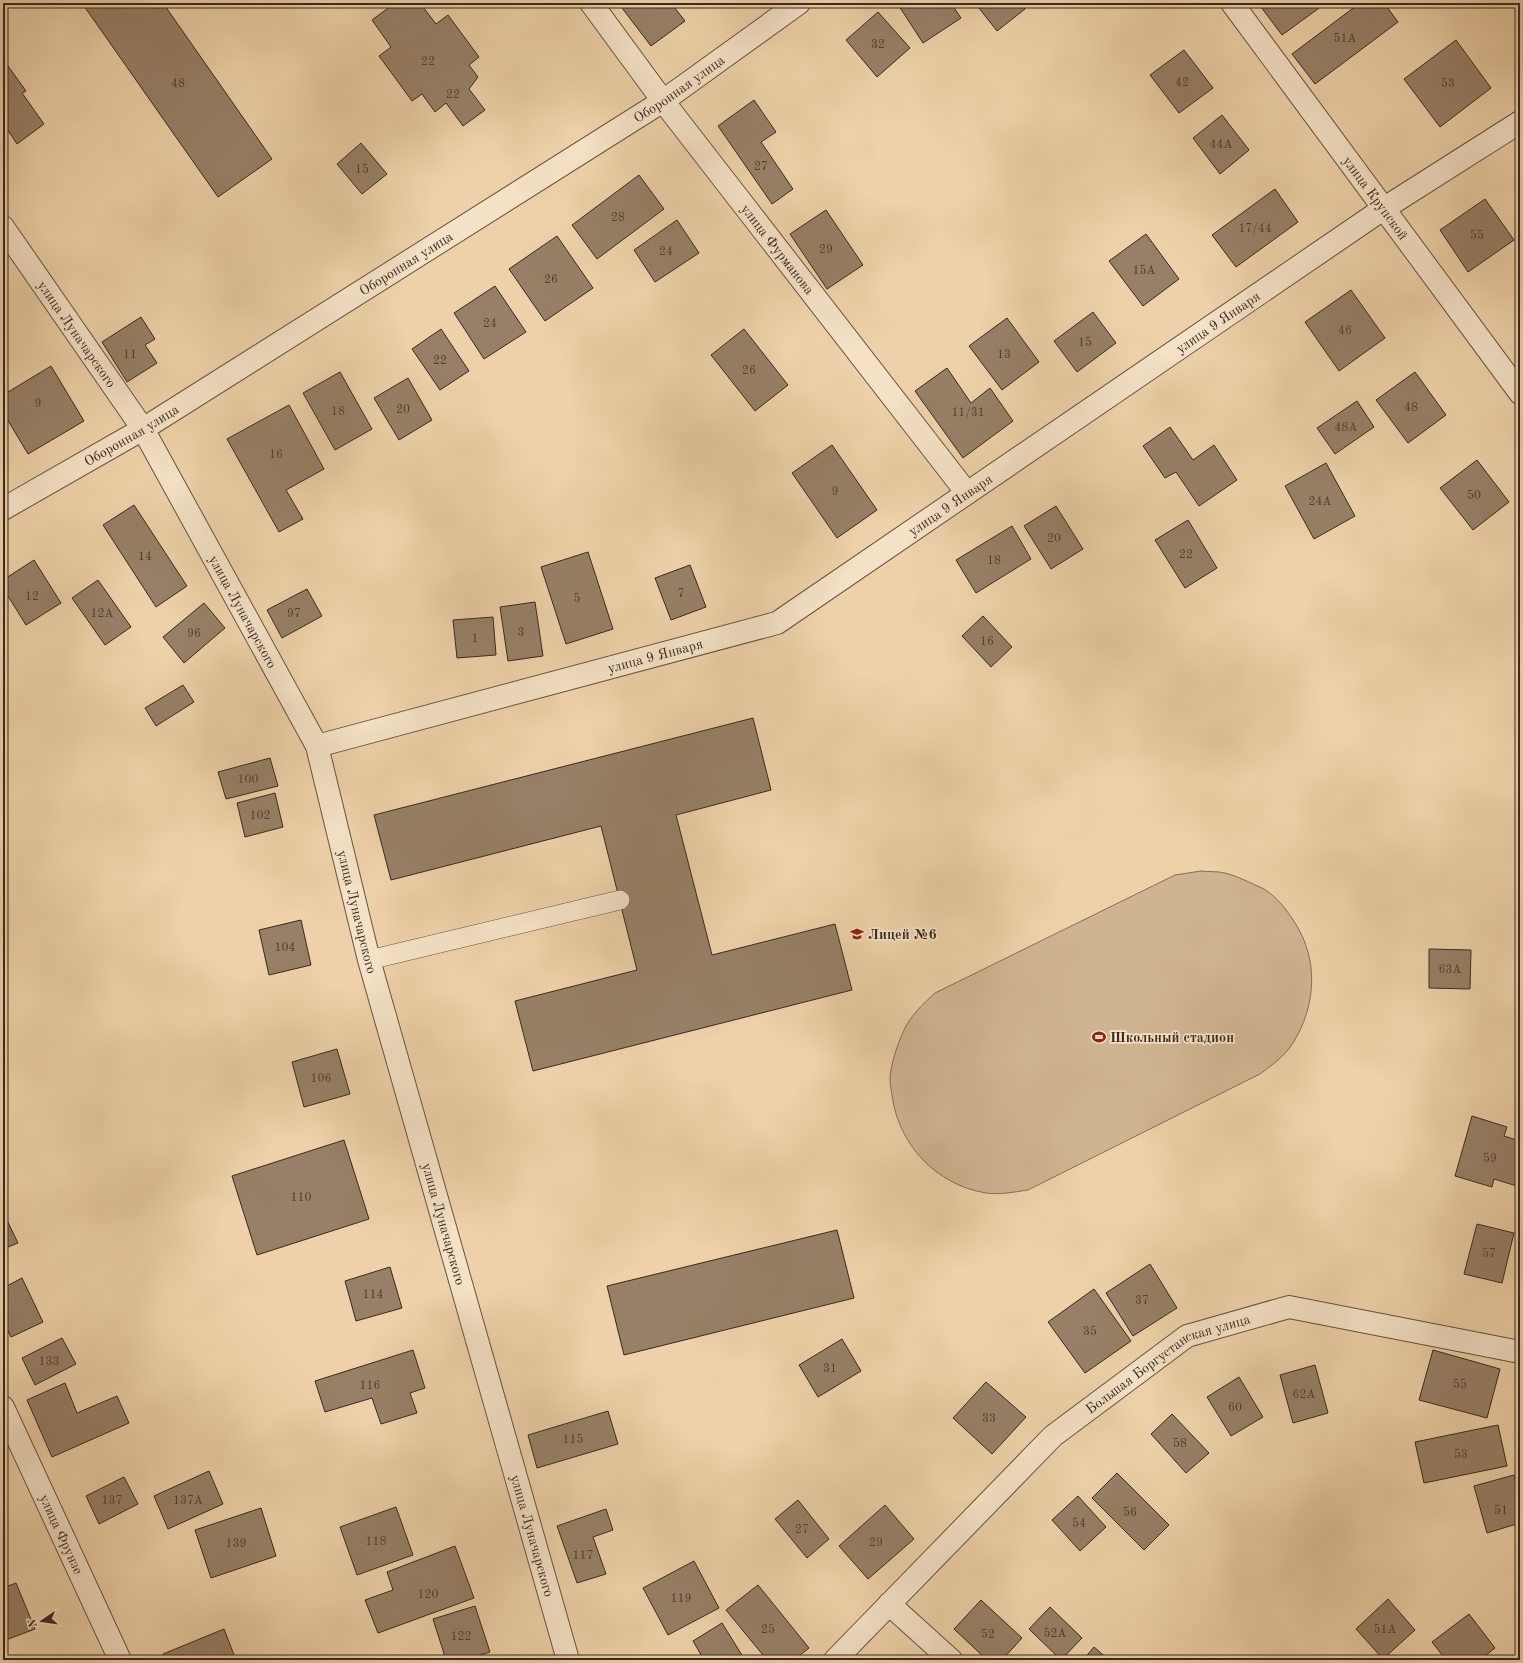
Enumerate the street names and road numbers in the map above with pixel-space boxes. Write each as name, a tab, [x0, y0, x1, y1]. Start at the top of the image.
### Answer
street label: Оборонная улица	[631, 53, 727, 126]
street label: улица Крупской	[1340, 154, 1410, 243]
street label: улица Фурманова	[738, 202, 816, 297]
street label: Оборонная улица	[357, 229, 456, 299]
street label: улица Луначарского	[34, 279, 118, 390]
street label: улица 9 Января	[1174, 289, 1263, 356]
street label: Оборонная улица	[82, 402, 182, 469]
street label: улица 9 Января	[906, 472, 995, 539]
street label: улица Луначарского	[206, 553, 279, 671]
street label: улица 9 Января	[606, 637, 705, 676]
street label: улица Луначарского	[335, 849, 378, 975]
street label: улица Луначарского	[419, 1162, 467, 1287]
street label: Большая Боргустанская улица	[1083, 1312, 1252, 1417]
street label: улица Луначарского	[508, 1473, 556, 1599]
street label: улица Фрунзе	[36, 1492, 85, 1577]

